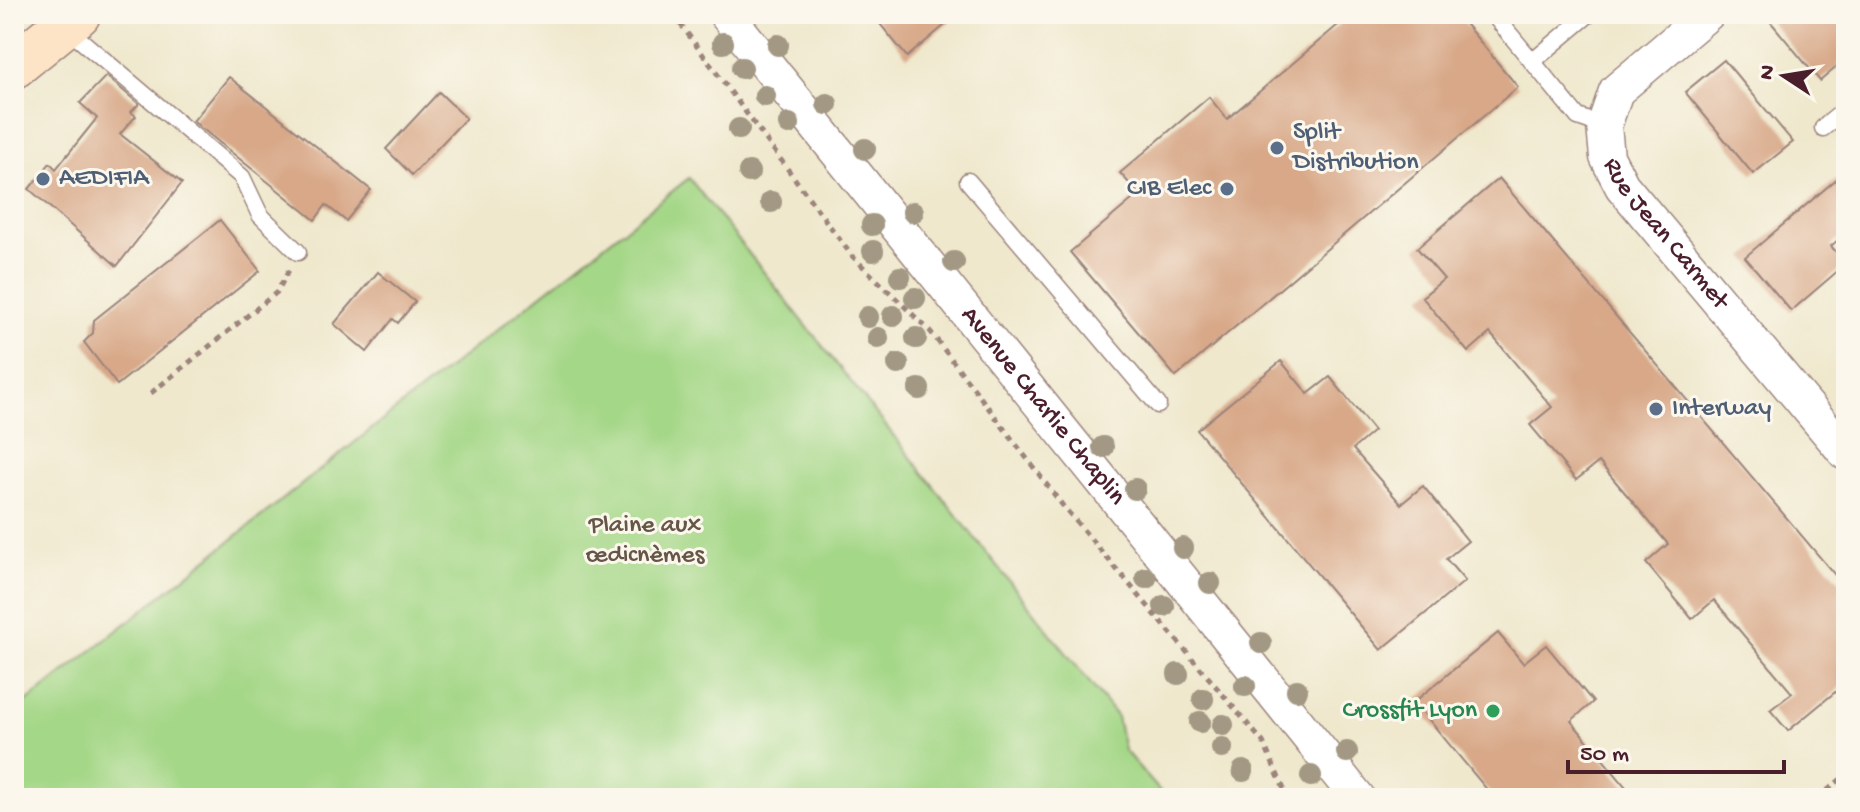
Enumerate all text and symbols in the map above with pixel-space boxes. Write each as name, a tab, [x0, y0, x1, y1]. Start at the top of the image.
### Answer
north arrow	[1744, 36, 1824, 116]
text: N	[1754, 63, 1783, 82]
place label: Split Distribution	[1291, 118, 1419, 179]
marker: Split Distribution	[1268, 139, 1286, 157]
street label: Rue Jean Carmet	[1595, 153, 1736, 318]
place label: AEDIFIA	[59, 164, 150, 195]
marker: AEDIFIA	[34, 170, 52, 188]
place label: CIB Elec	[1127, 174, 1212, 205]
marker: CIB Elec	[1218, 180, 1236, 198]
street label: Avenue Charlie Chaplin	[953, 301, 1132, 512]
place label: Interway	[1672, 394, 1771, 425]
marker: Interway	[1647, 400, 1665, 418]
park label: Plaine aux œdicnèmes	[586, 511, 706, 572]
place label: Crossfit Lyon	[1343, 696, 1478, 727]
marker: Crossfit Lyon	[1484, 702, 1502, 720]
scale bar	[1568, 724, 1784, 774]
text: 50 m	[1580, 741, 1629, 770]

